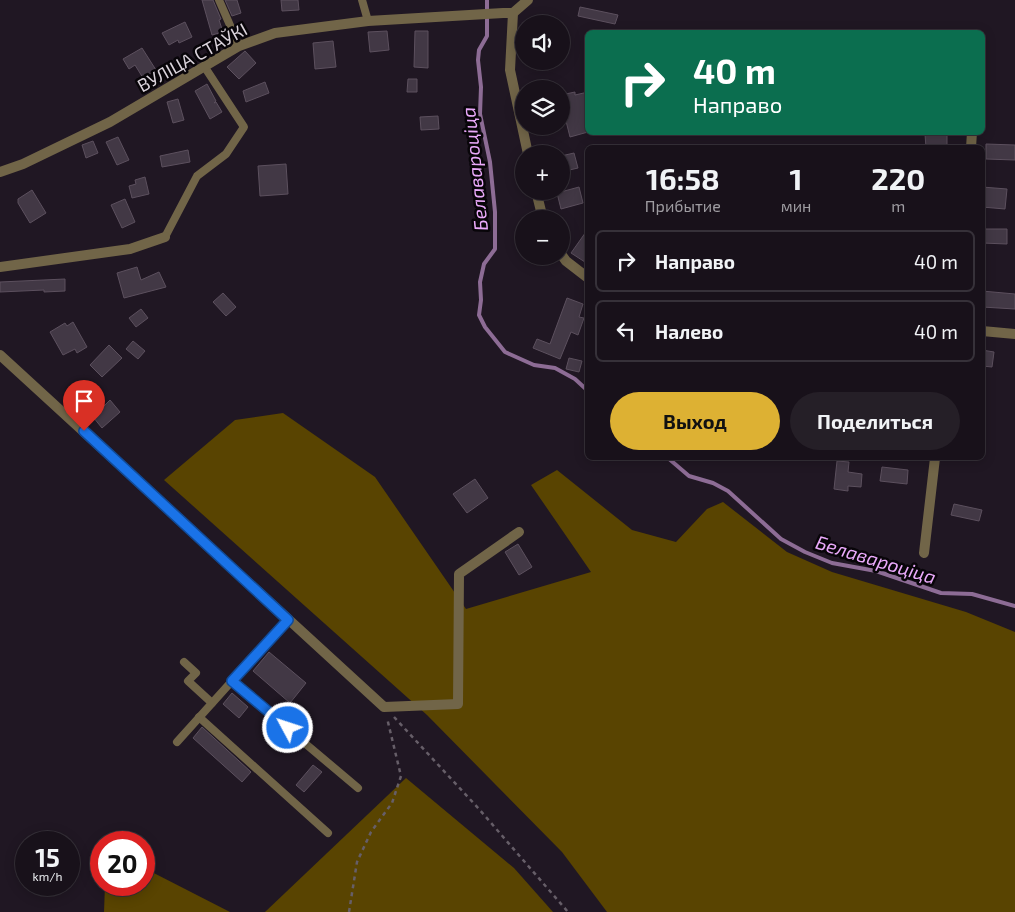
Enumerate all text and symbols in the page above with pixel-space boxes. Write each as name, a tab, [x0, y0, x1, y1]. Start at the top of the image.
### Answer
map controls	[515, 15, 570, 265]
button: sound	[515, 15, 570, 70]
street label: ВУЛІЦА СТАЎКІ	[133, 18, 251, 96]
text: 40 m	[693, 49, 776, 91]
icon: right	[610, 50, 675, 115]
button: layers	[515, 80, 570, 135]
text: Направо	[693, 91, 782, 117]
water label: Белавароціца	[456, 106, 492, 232]
button: +	[515, 145, 570, 200]
text: 16:58	[646, 160, 720, 196]
text: 1	[790, 160, 803, 196]
text: 220	[871, 160, 925, 196]
text: Прибытие	[645, 196, 721, 215]
text: мин	[781, 196, 811, 215]
text: m	[891, 196, 905, 215]
button: −	[515, 210, 570, 265]
icon: right	[612, 247, 640, 275]
text: Направо	[655, 250, 735, 273]
text: 40 m	[914, 250, 958, 273]
icon: left	[612, 317, 640, 345]
text: Налево	[655, 320, 723, 343]
text: 40 m	[914, 320, 958, 343]
pin	[63, 380, 105, 431]
icon: arrive	[70, 387, 98, 415]
button: Выход	[610, 392, 780, 450]
button: Поделиться	[790, 392, 960, 450]
water label: Белавароціца	[813, 530, 939, 588]
position arrow	[261, 701, 313, 753]
speed limit sign: 20	[90, 831, 155, 896]
text: 15	[35, 842, 60, 872]
text: km/h	[33, 869, 62, 883]

